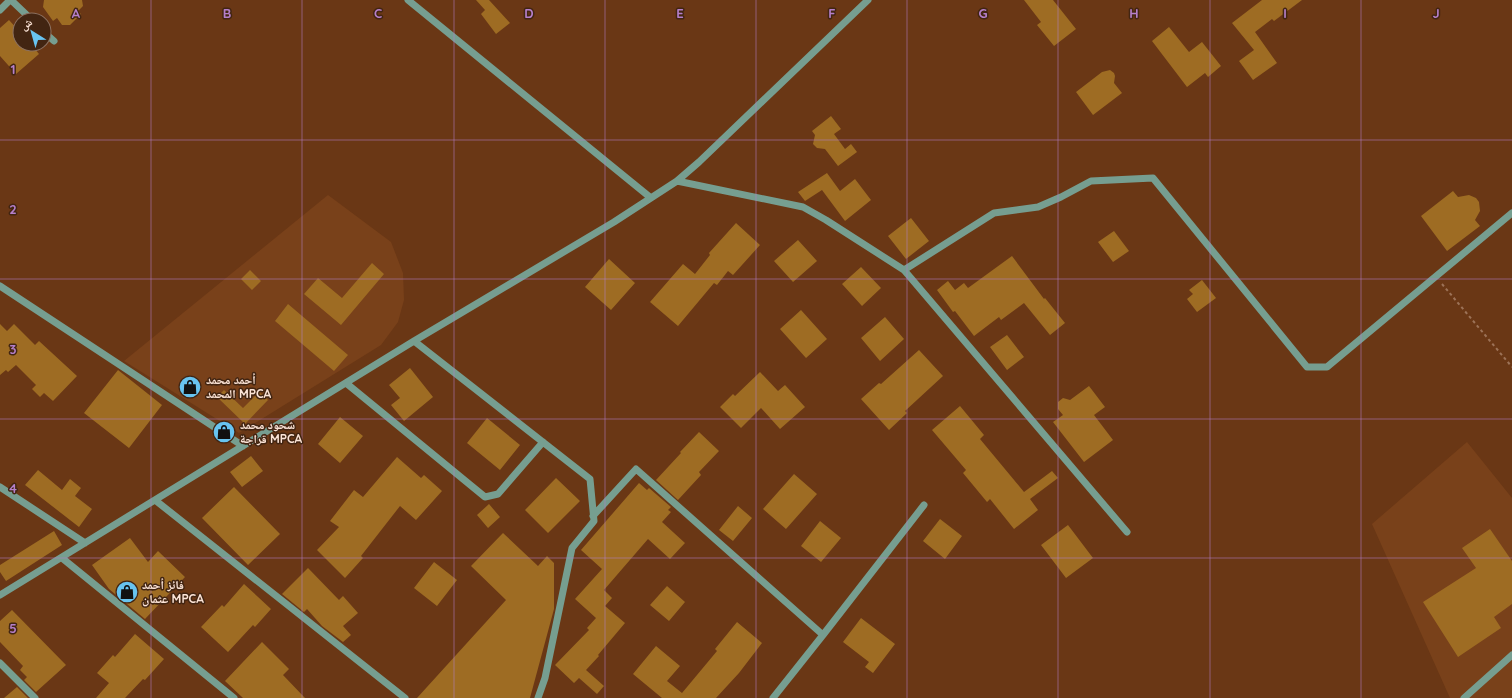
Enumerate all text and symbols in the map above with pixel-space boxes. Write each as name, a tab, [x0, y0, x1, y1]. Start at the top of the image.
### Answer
text: A	[72, 5, 81, 21]
text: B	[223, 5, 231, 21]
text: C	[374, 5, 382, 21]
text: D	[524, 5, 534, 21]
text: E	[676, 5, 684, 21]
text: F	[828, 5, 836, 21]
text: G	[978, 5, 988, 21]
text: H	[1129, 5, 1139, 21]
text: I	[1283, 5, 1287, 21]
text: J	[1432, 5, 1440, 21]
north arrow	[12, 12, 52, 52]
text: ش	[17, 15, 36, 34]
text: 1	[10, 61, 16, 77]
text: 2	[9, 201, 17, 217]
text: 3	[10, 341, 17, 357]
place label: أحمد محمد المحمد MPCA	[206, 372, 272, 401]
shop icon: أحمد محمد المحمد MPCA	[177, 374, 203, 400]
place label: شحود محمد قراجة MPCA	[240, 417, 303, 446]
shop icon: شحود محمد قراجة MPCA	[211, 419, 237, 445]
text: 4	[9, 480, 17, 496]
place label: فائز أحمد عثمان MPCA	[142, 577, 204, 607]
shop icon: فائز أحمد عثمان MPCA	[114, 579, 140, 605]
text: 5	[9, 620, 17, 636]

